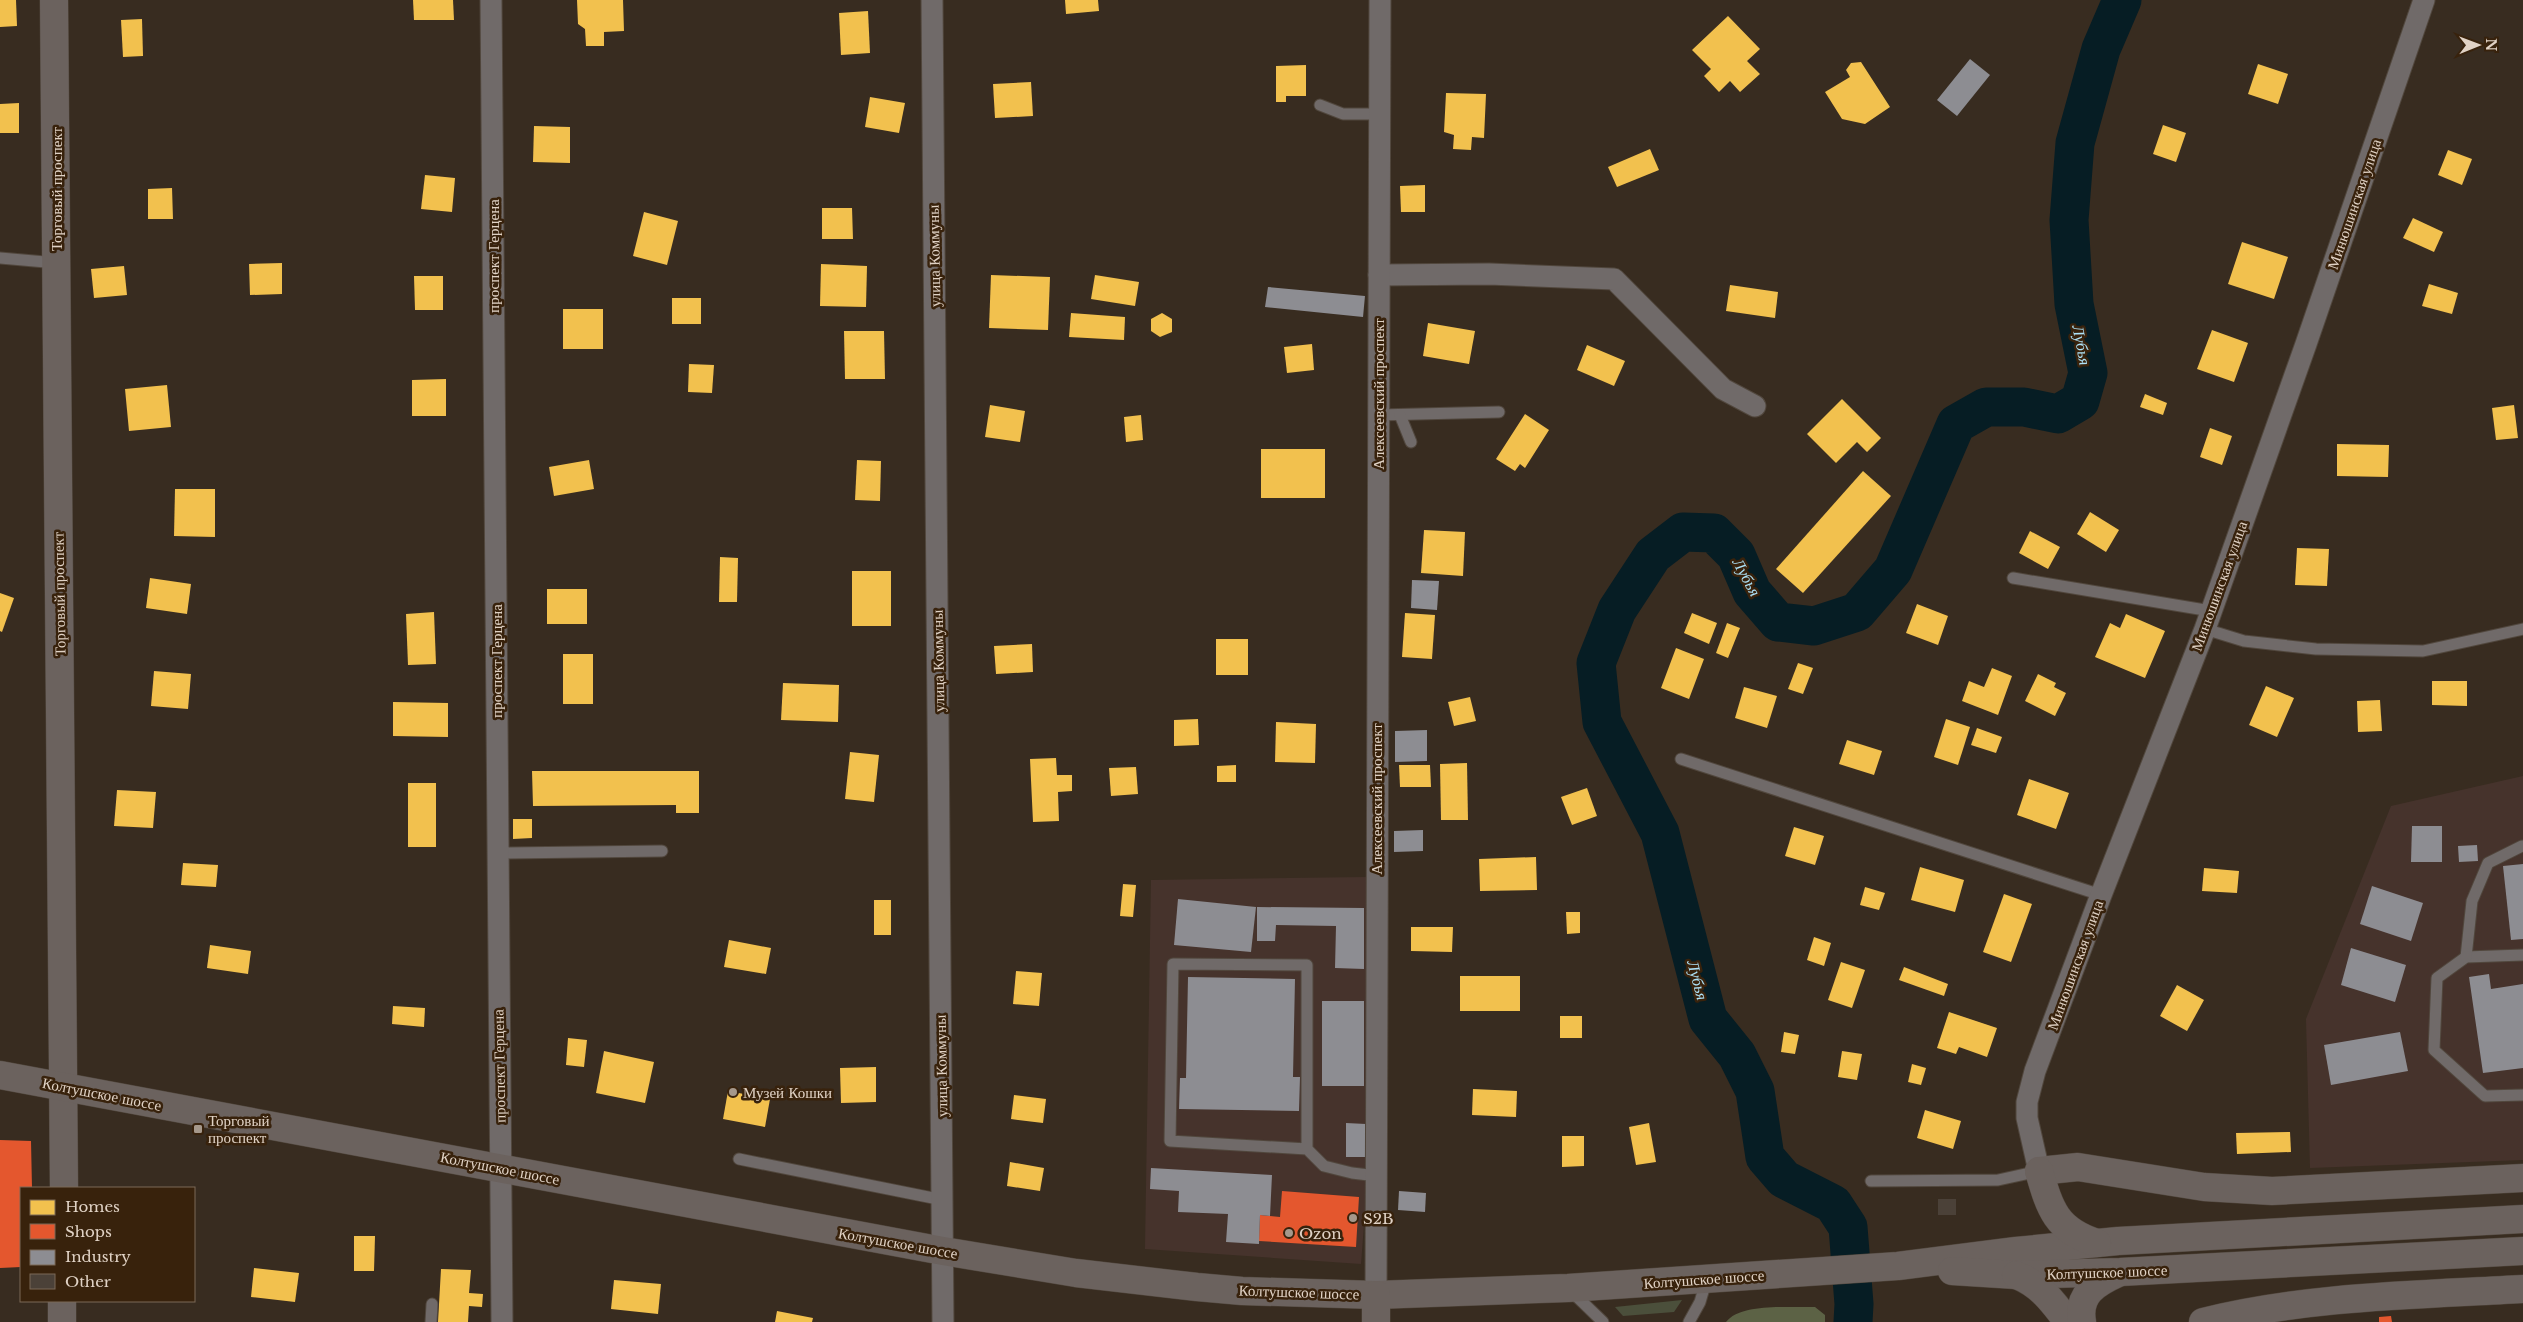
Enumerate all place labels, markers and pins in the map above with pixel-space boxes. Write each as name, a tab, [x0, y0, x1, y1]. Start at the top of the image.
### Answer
place label: Музей Кошки	[743, 1083, 832, 1102]
marker: Музей Кошки	[727, 1086, 739, 1098]
place label: Торговый проспект	[208, 1111, 270, 1147]
marker: Торговый проспект	[192, 1123, 204, 1135]
place label: S2B	[1363, 1209, 1393, 1228]
marker: S2B	[1347, 1212, 1359, 1224]
place label: Ozon	[1299, 1224, 1342, 1243]
marker: Ozon	[1283, 1227, 1295, 1239]

